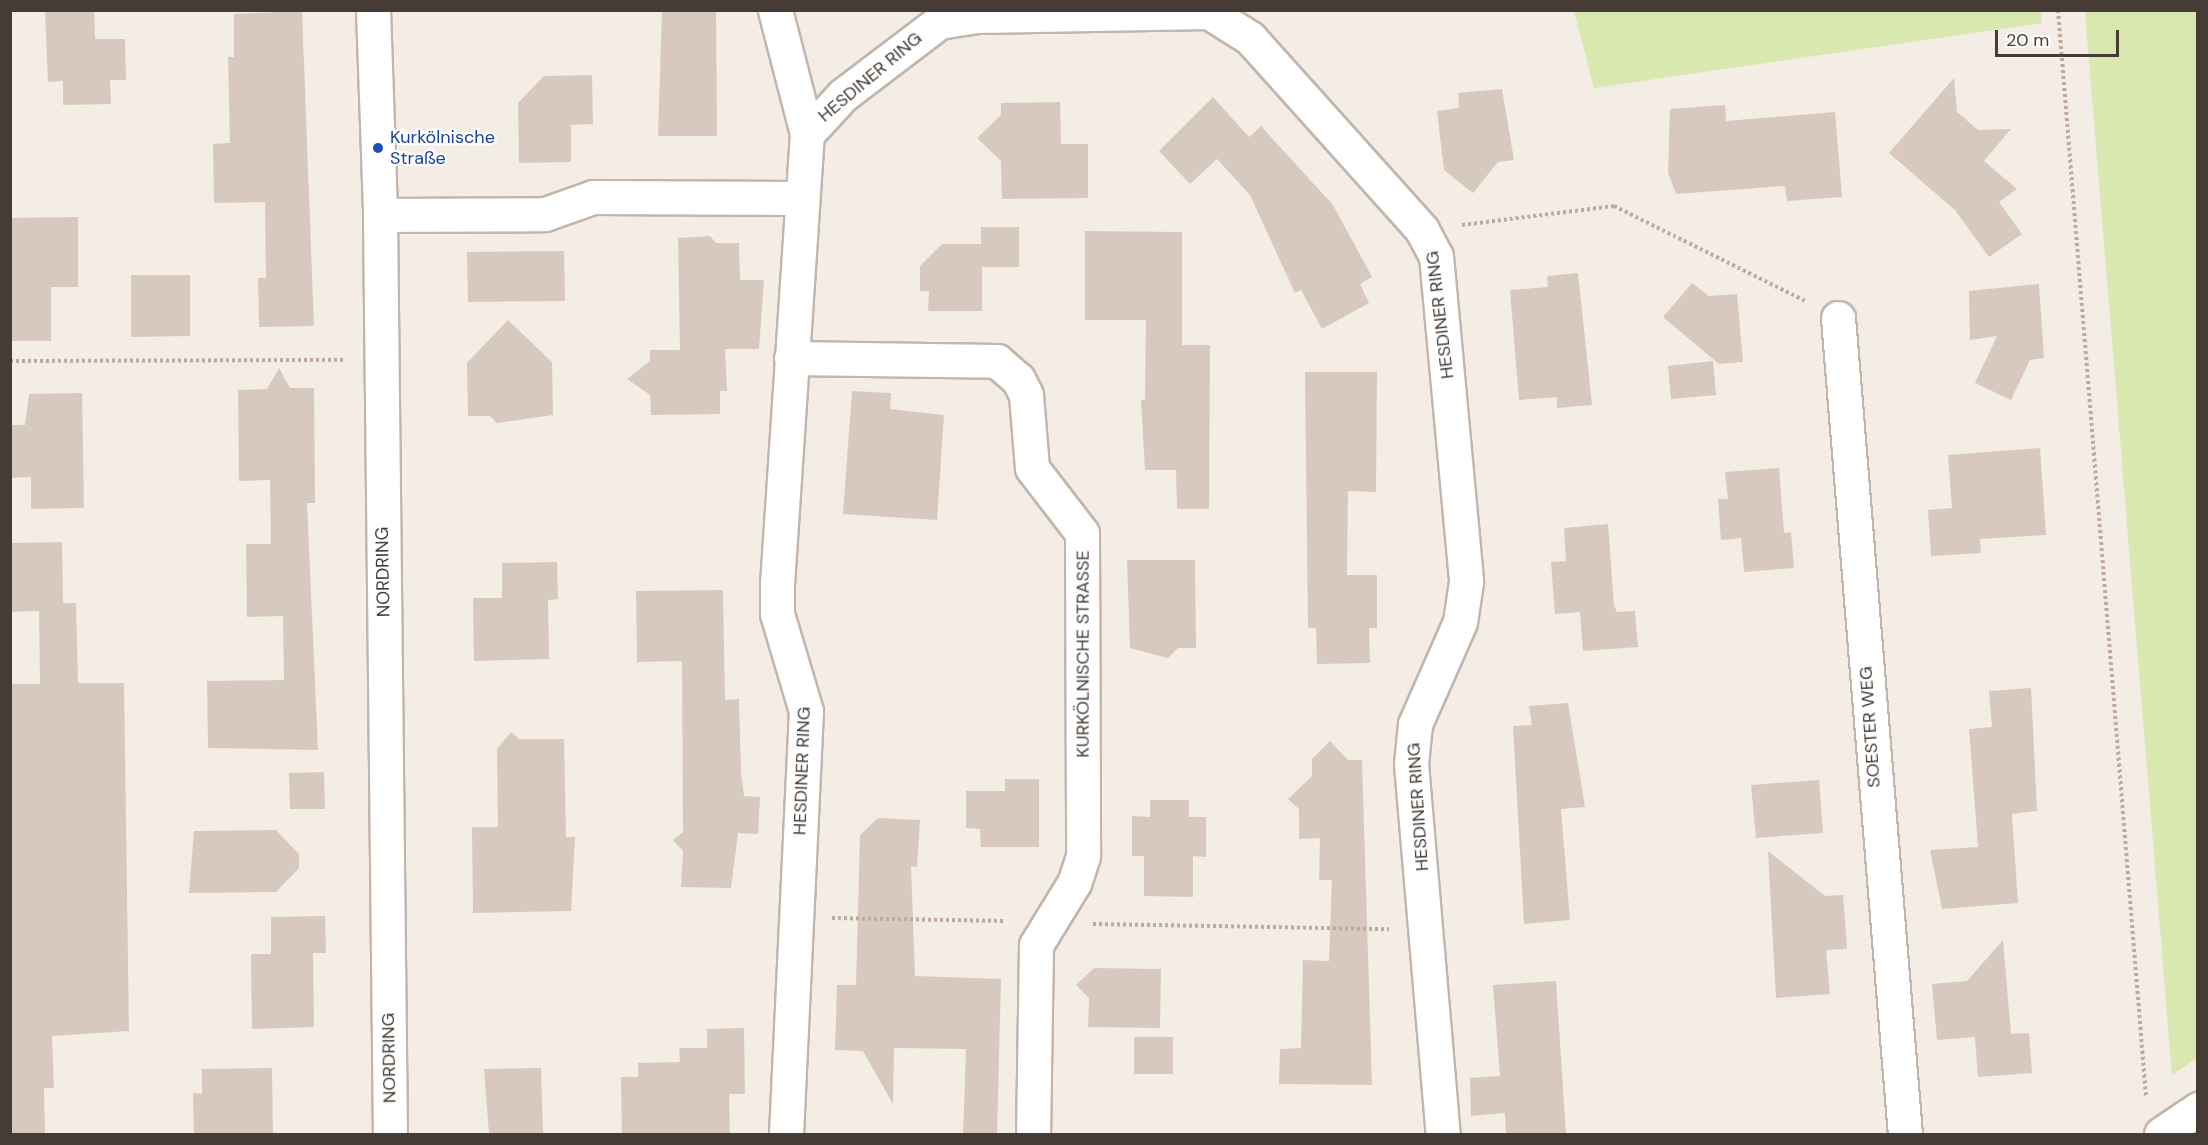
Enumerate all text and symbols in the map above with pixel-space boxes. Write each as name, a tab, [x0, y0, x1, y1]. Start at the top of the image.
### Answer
scale bar	[1998, 18, 2122, 56]
street label: HESDINER RING	[814, 27, 926, 127]
text: 20 m	[2006, 28, 2049, 52]
place label: Kurkölnische Straße	[390, 127, 495, 170]
marker: Kurkölnische Straße	[371, 141, 385, 155]
street label: HESDINER RING	[1421, 250, 1459, 380]
street label: NORDRING	[371, 527, 395, 617]
street label: KURKÖLNISCHE STRASSE	[1072, 550, 1094, 758]
street label: SOESTER WEG	[1855, 666, 1885, 788]
street label: HESDINER RING	[789, 706, 815, 836]
street label: HESDINER RING	[1403, 742, 1433, 872]
street label: NORDRING	[377, 1013, 401, 1103]

